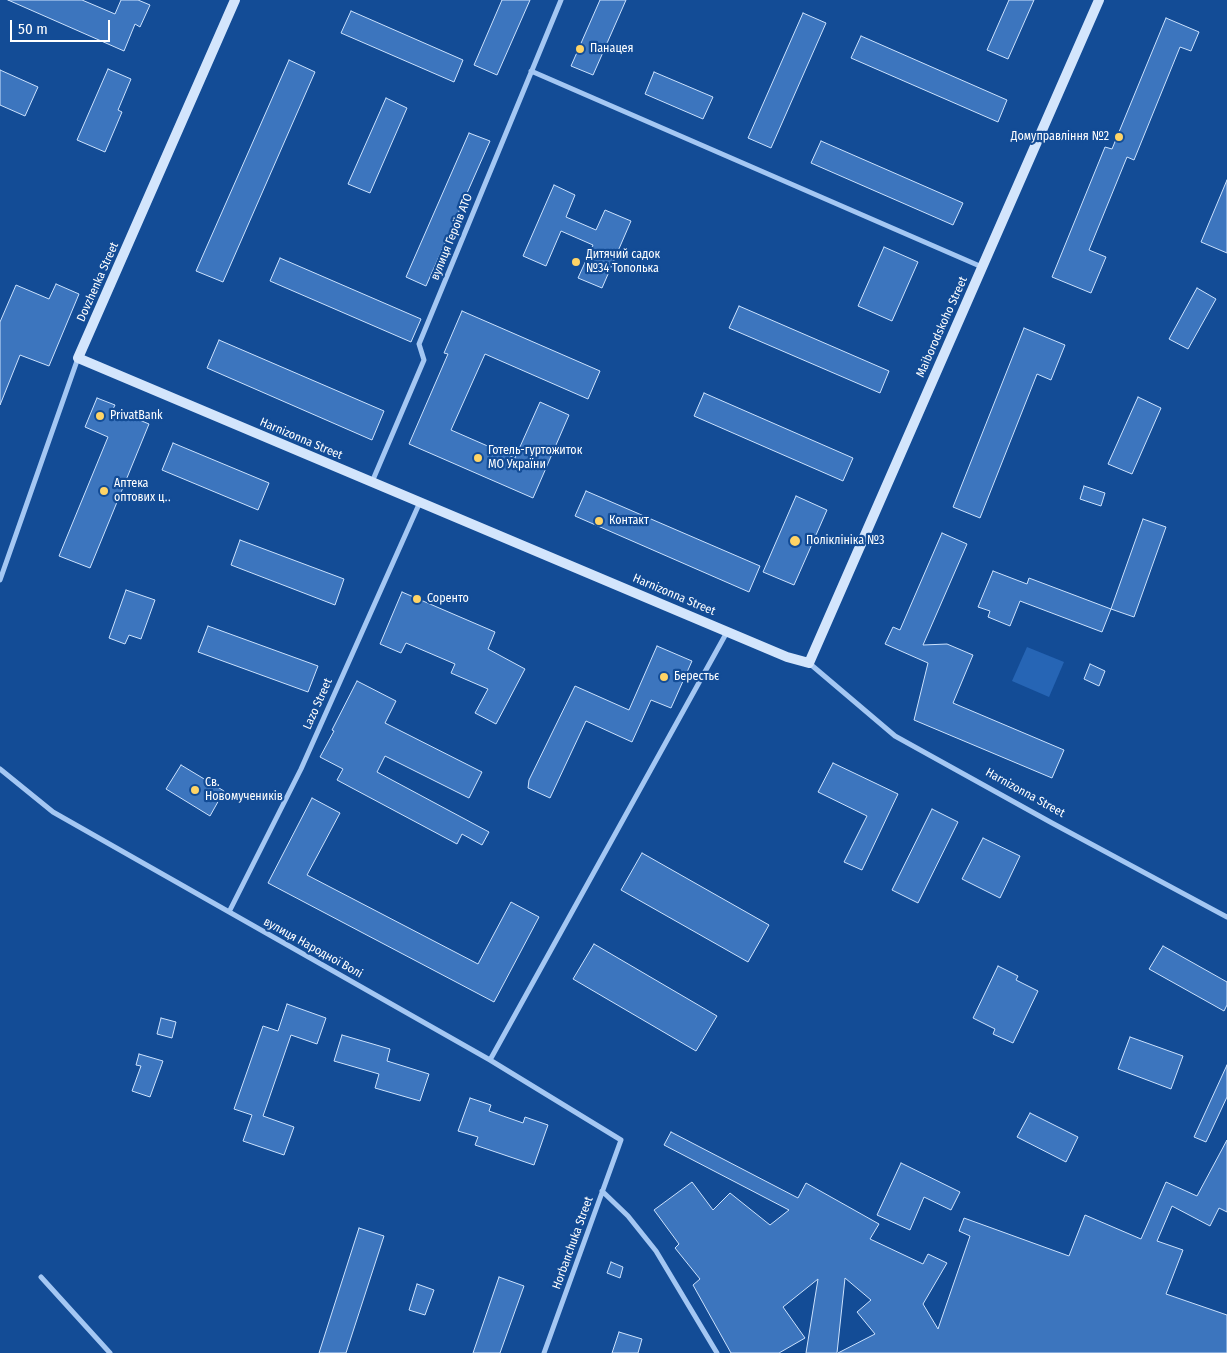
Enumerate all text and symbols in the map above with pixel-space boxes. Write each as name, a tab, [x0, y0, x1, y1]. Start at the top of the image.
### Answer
scale bar	[12, 10, 112, 42]
text: 50 m	[18, 20, 48, 38]
place label: Панацея	[590, 42, 633, 56]
marker: Панацея	[574, 43, 586, 55]
place label: Домуправління №2	[1011, 130, 1109, 144]
marker: Домуправління №2	[1113, 131, 1125, 143]
street label: вулиця Героїв АТО	[428, 192, 476, 282]
street label: Dovzhenka Street	[74, 240, 122, 324]
place label: Дитячий садок №34 Тополька	[586, 248, 660, 276]
marker: Дитячий садок №34 Тополька	[570, 256, 582, 268]
street label: Maiborodskoho Street	[913, 274, 971, 380]
place label: PrivatBank	[110, 409, 163, 423]
marker: PrivatBank	[94, 410, 106, 422]
street label: Harnizonna Street	[257, 415, 345, 463]
place label: Готель-гуртожиток МО України	[488, 444, 582, 472]
marker: Готель-гуртожиток МО України	[472, 452, 484, 464]
place label: Аптека оптових ц‥	[114, 477, 171, 505]
marker: Аптека оптових ц‥	[98, 485, 110, 497]
place label: Контакт	[609, 514, 649, 528]
marker: Контакт	[593, 515, 605, 527]
marker: Поліклініка №3	[788, 534, 802, 548]
place label: Поліклініка №3	[806, 534, 884, 548]
street label: Harnizonna Street	[630, 571, 718, 619]
place label: Соренто	[427, 592, 469, 606]
marker: Соренто	[411, 593, 423, 605]
place label: Берестьє	[674, 670, 719, 684]
marker: Берестьє	[658, 671, 670, 683]
street label: Lazo Street	[300, 676, 336, 732]
street label: Harnizonna Street	[983, 765, 1067, 821]
place label: Св. Новомучеників	[205, 776, 283, 804]
marker: Св. Новомучеників	[189, 784, 201, 796]
street label: вулиця Народної Волі	[261, 915, 365, 981]
street label: Horbanchuka Street	[550, 1195, 596, 1291]

